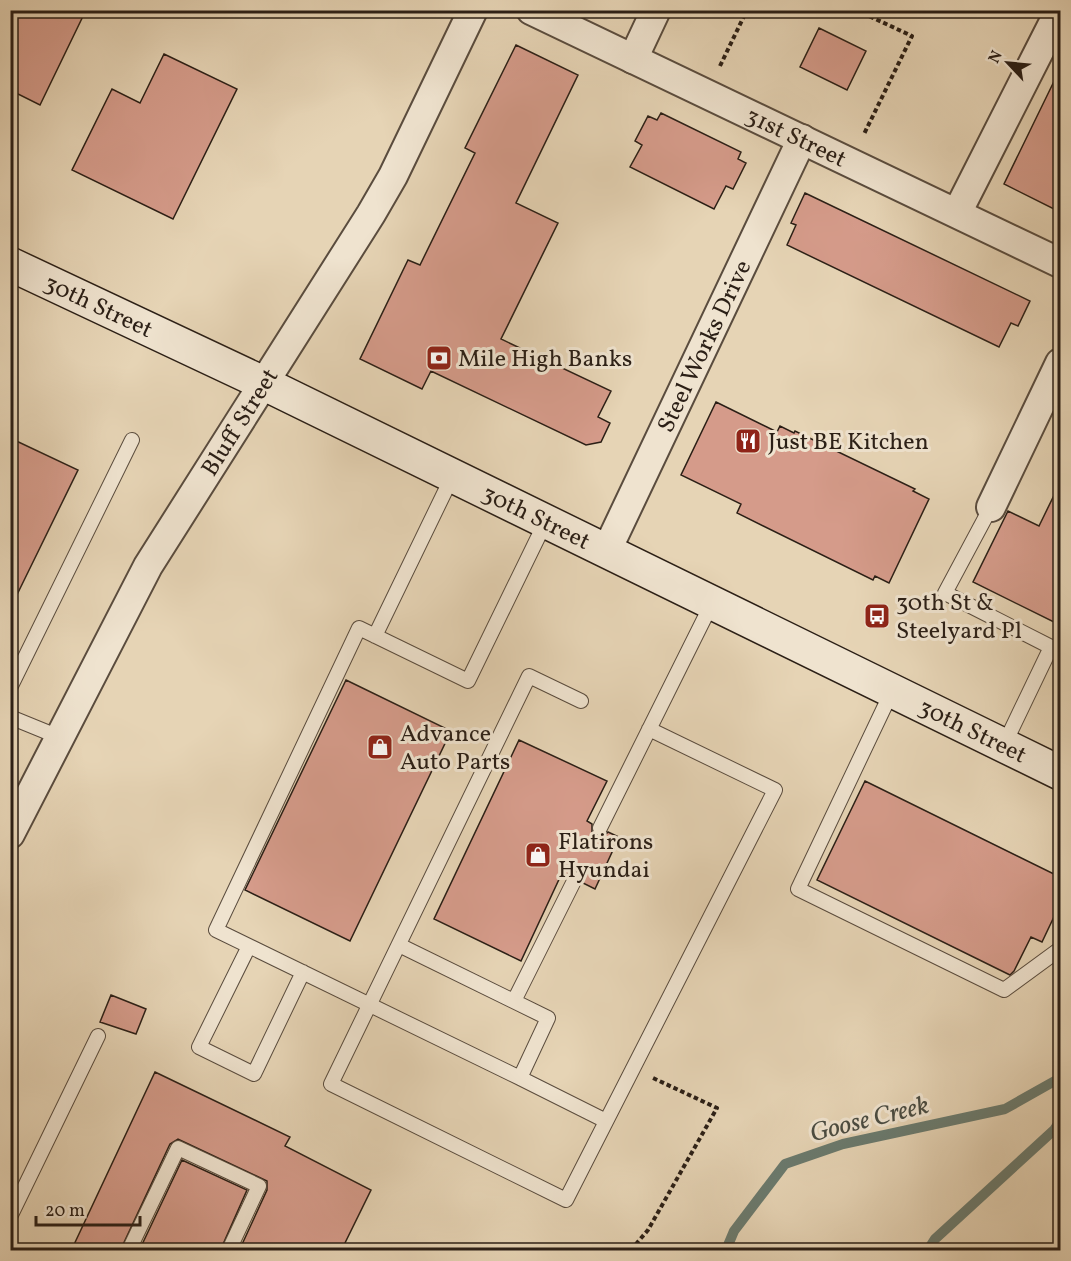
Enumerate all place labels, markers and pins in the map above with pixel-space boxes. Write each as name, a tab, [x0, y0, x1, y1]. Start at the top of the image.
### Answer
bank icon: Mile High Banks	[424, 343, 454, 373]
place label: Mile High Banks	[458, 343, 632, 377]
restaurant icon: Just BE Kitchen	[733, 426, 763, 456]
place label: Just BE Kitchen	[768, 426, 929, 460]
place label: 30th St & Steelyard Pl	[896, 587, 1022, 649]
bus stop icon: 30th St & Steelyard Pl	[862, 601, 892, 631]
place label: Advance Auto Parts	[400, 718, 510, 780]
shop icon: Advance Auto Parts	[365, 732, 395, 762]
place label: Flatirons Hyundai	[558, 826, 653, 888]
shop icon: Flatirons Hyundai	[523, 840, 553, 870]

